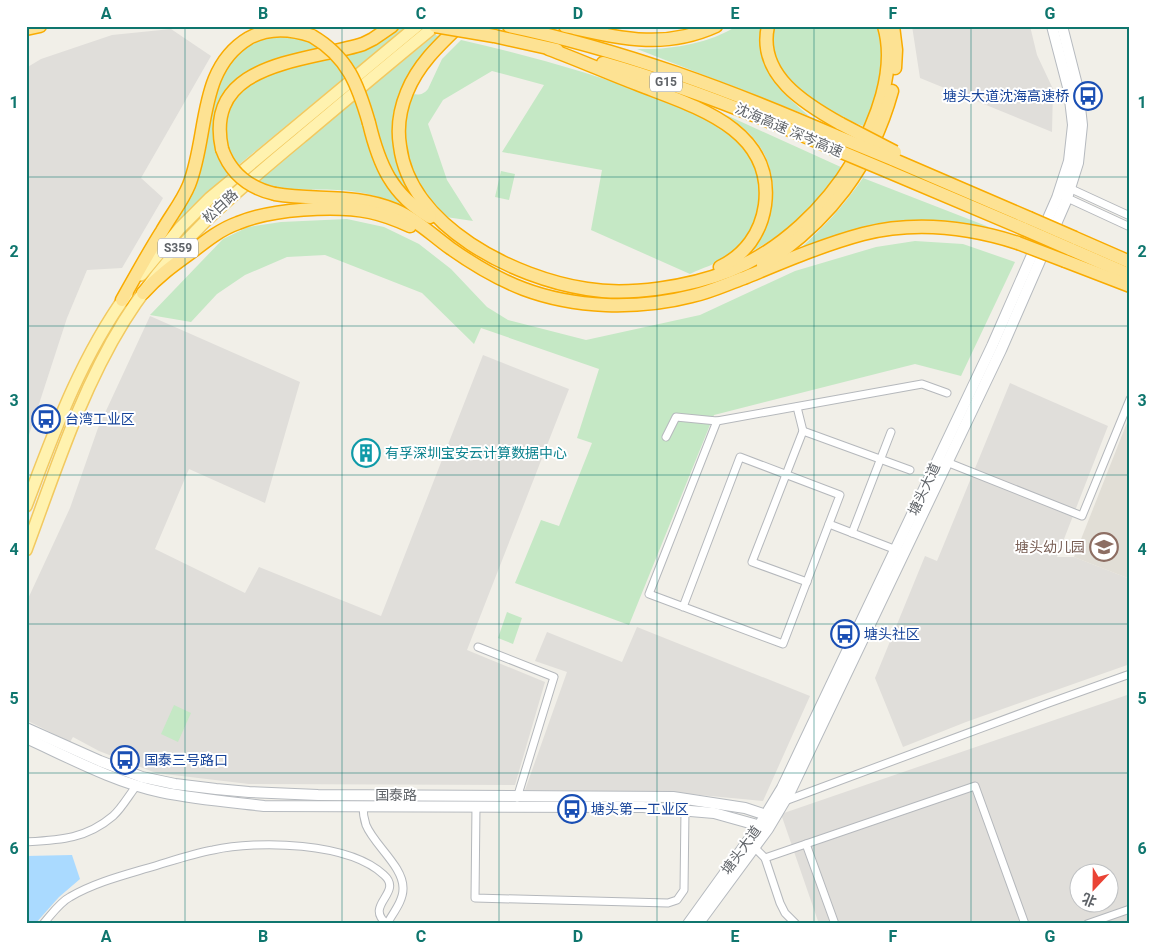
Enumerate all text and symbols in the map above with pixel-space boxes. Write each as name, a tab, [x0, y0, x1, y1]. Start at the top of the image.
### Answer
text: A	[101, 4, 112, 23]
text: B	[258, 4, 268, 23]
text: C	[416, 4, 426, 23]
text: D	[573, 4, 583, 23]
text: E	[731, 4, 740, 23]
text: F	[889, 4, 898, 23]
text: G	[1045, 4, 1056, 23]
road number: G15	[650, 72, 682, 91]
bus stop icon: 塘头大道沈海高速桥	[1073, 81, 1103, 111]
place label: 塘头大道沈海高速桥	[943, 88, 1069, 104]
text: 1	[9, 93, 19, 112]
text: 1	[1137, 93, 1147, 112]
street label: 沈海高速 深岑高速	[733, 100, 845, 160]
street label: 松白路	[199, 186, 241, 226]
road number: S359	[158, 238, 198, 258]
text: 2	[9, 242, 19, 261]
text: 2	[1137, 242, 1147, 261]
text: 3	[9, 391, 19, 410]
text: 3	[1137, 391, 1147, 410]
bus stop icon: 台湾工业区	[31, 404, 61, 434]
place label: 台湾工业区	[65, 411, 135, 427]
building icon: 有孚深圳宝安云计算数据中心	[351, 438, 381, 468]
place label: 有孚深圳宝安云计算数据中心	[385, 445, 567, 461]
street label: 塘头大道	[905, 460, 943, 518]
school or university icon: 塘头幼儿园	[1089, 532, 1119, 562]
place label: 塘头幼儿园	[1015, 539, 1085, 555]
text: 4	[9, 540, 19, 559]
text: 4	[1137, 540, 1147, 559]
bus stop icon: 塘头社区	[830, 619, 860, 649]
place label: 塘头社区	[864, 626, 920, 642]
text: 5	[9, 689, 19, 708]
text: 5	[1137, 689, 1147, 708]
bus stop icon: 国泰三号路口	[110, 745, 140, 775]
place label: 国泰三号路口	[144, 752, 228, 768]
street label: 国泰路	[375, 787, 417, 803]
bus stop icon: 塘头第一工业区	[557, 794, 587, 824]
place label: 塘头第一工业区	[591, 801, 689, 817]
street label: 塘头大道	[718, 823, 764, 877]
text: 6	[9, 839, 19, 858]
text: 6	[1137, 839, 1147, 858]
north arrow	[1068, 862, 1118, 912]
text: 北	[1080, 890, 1099, 910]
text: A	[101, 927, 112, 946]
text: B	[258, 927, 268, 946]
text: C	[416, 927, 426, 946]
text: D	[573, 927, 583, 946]
text: E	[731, 927, 740, 946]
text: F	[889, 927, 898, 946]
text: G	[1045, 927, 1056, 946]

